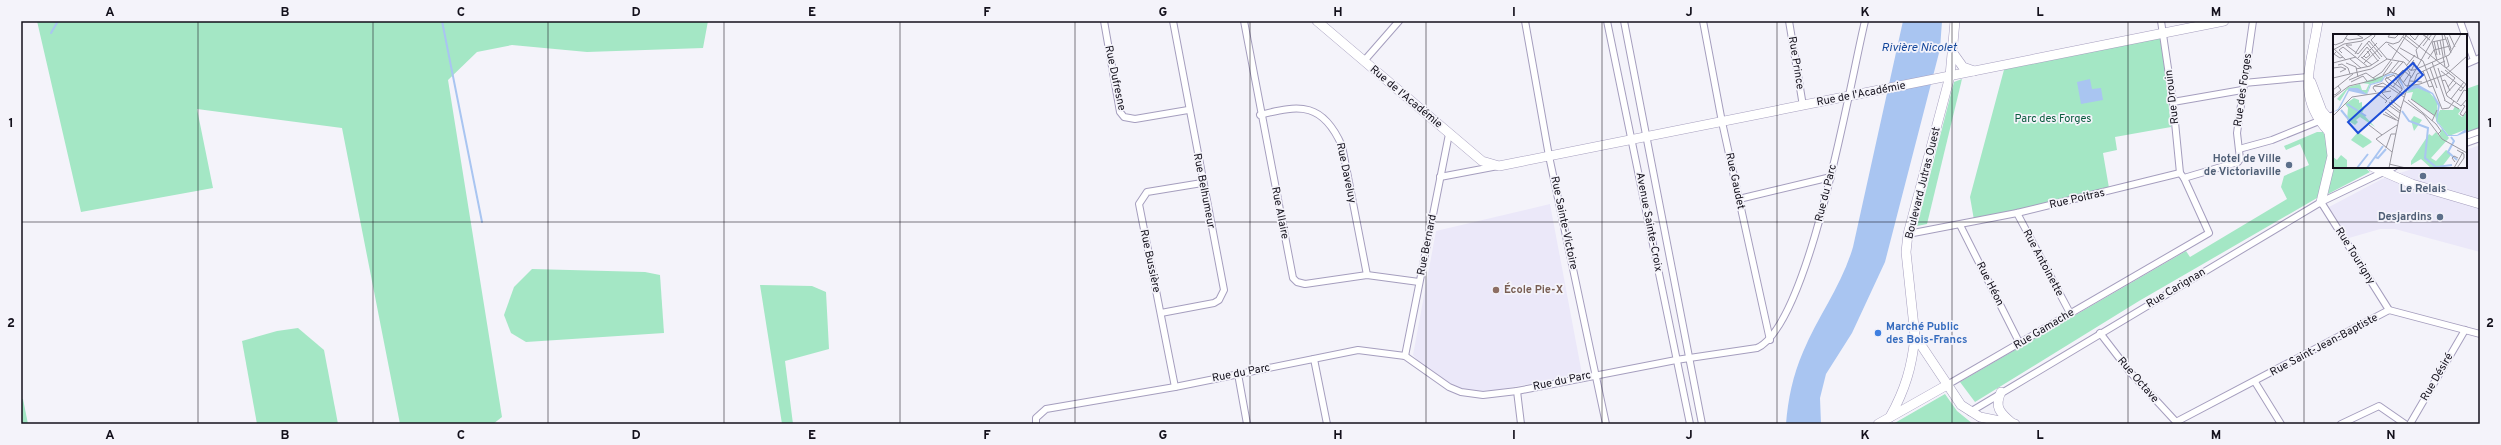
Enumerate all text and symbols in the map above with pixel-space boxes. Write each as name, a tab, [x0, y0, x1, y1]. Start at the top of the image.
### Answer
text: A	[105, 5, 115, 21]
text: B	[281, 5, 290, 21]
text: C	[457, 5, 465, 21]
text: D	[631, 5, 641, 21]
text: E	[808, 5, 816, 21]
text: F	[983, 5, 991, 21]
text: G	[1159, 5, 1168, 21]
text: H	[1333, 5, 1343, 21]
text: I	[1512, 5, 1516, 21]
text: J	[1685, 5, 1693, 21]
text: K	[1860, 5, 1870, 21]
text: L	[2036, 5, 2044, 21]
text: M	[2211, 5, 2221, 21]
text: N	[2386, 5, 2396, 21]
inset map	[2333, 34, 2467, 168]
street label: Rue Prince	[1785, 35, 1807, 91]
water label: Rivière Nicolet	[1881, 40, 1957, 56]
street label: Rue Dufresne	[1101, 44, 1129, 112]
street label: Rue des Forges	[2231, 52, 2255, 128]
street label: Rue de l'Académie	[1367, 63, 1445, 132]
street label: Rue Drouin	[2162, 69, 2182, 125]
street label: Rue de l'Académie	[1815, 78, 1907, 110]
park label: Parc des Forges	[2015, 112, 2091, 126]
text: 1	[8, 116, 14, 132]
text: 1	[2487, 116, 2493, 132]
street label: Boulevard Jutras Ouest	[1902, 125, 1944, 241]
street label: Rue Daveluy	[1333, 142, 1359, 205]
street label: Rue Gaudet	[1722, 151, 1748, 211]
street label: Rue Belhumeur	[1190, 152, 1218, 230]
place label: Hotel de Ville de Victoriaville	[2204, 152, 2281, 179]
marker: Hotel de Ville de Victoriaville	[2284, 160, 2294, 170]
street label: Rue du Parc	[1812, 163, 1840, 223]
street label: Avenue Sainte-Croix	[1633, 171, 1666, 273]
marker: Le Relais	[2418, 171, 2428, 181]
street label: Rue Sainte-Victoire	[1547, 175, 1581, 271]
place label: Le Relais	[2400, 182, 2446, 196]
street label: Rue Allaire	[1268, 186, 1292, 240]
street label: Rue Poitras	[2048, 186, 2106, 212]
place label: Desjardins	[2378, 210, 2432, 224]
marker: Desjardins	[2435, 212, 2445, 222]
street label: Rue Bernard	[1414, 213, 1440, 277]
street label: Rue Tourigny	[2332, 225, 2378, 287]
street label: Rue Antoinette	[2019, 227, 2067, 299]
street label: Rue Bussière	[1136, 228, 1164, 294]
street label: Rue Héon	[1973, 260, 2007, 308]
street label: Rue Carignan	[2144, 265, 2208, 311]
place label: École Pie-X	[1504, 282, 1564, 297]
marker: École Pie-X	[1491, 285, 1501, 295]
street label: Rue Gamache	[2011, 305, 2077, 353]
street label: Rue Saint-Jean-Baptiste	[2268, 311, 2380, 379]
text: 2	[7, 316, 15, 332]
text: 2	[2486, 316, 2494, 332]
place label: Marché Public des Bois-Francs	[1886, 320, 1967, 347]
marker: Marché Public des Bois-Francs	[1873, 328, 1883, 338]
street label: Rue Désiré	[2418, 350, 2456, 403]
street label: Rue Octave	[2114, 354, 2162, 406]
street label: Rue du Parc	[1211, 361, 1271, 385]
street label: Rue du Parc	[1532, 368, 1592, 394]
text: A	[105, 428, 115, 444]
text: B	[281, 428, 290, 444]
text: C	[457, 428, 465, 444]
text: D	[631, 428, 641, 444]
text: E	[808, 428, 816, 444]
text: F	[983, 428, 991, 444]
text: G	[1159, 428, 1168, 444]
text: H	[1333, 428, 1343, 444]
text: I	[1512, 428, 1516, 444]
text: J	[1685, 428, 1693, 444]
text: K	[1860, 428, 1870, 444]
text: L	[2036, 428, 2044, 444]
text: M	[2211, 428, 2221, 444]
text: N	[2386, 428, 2396, 444]

